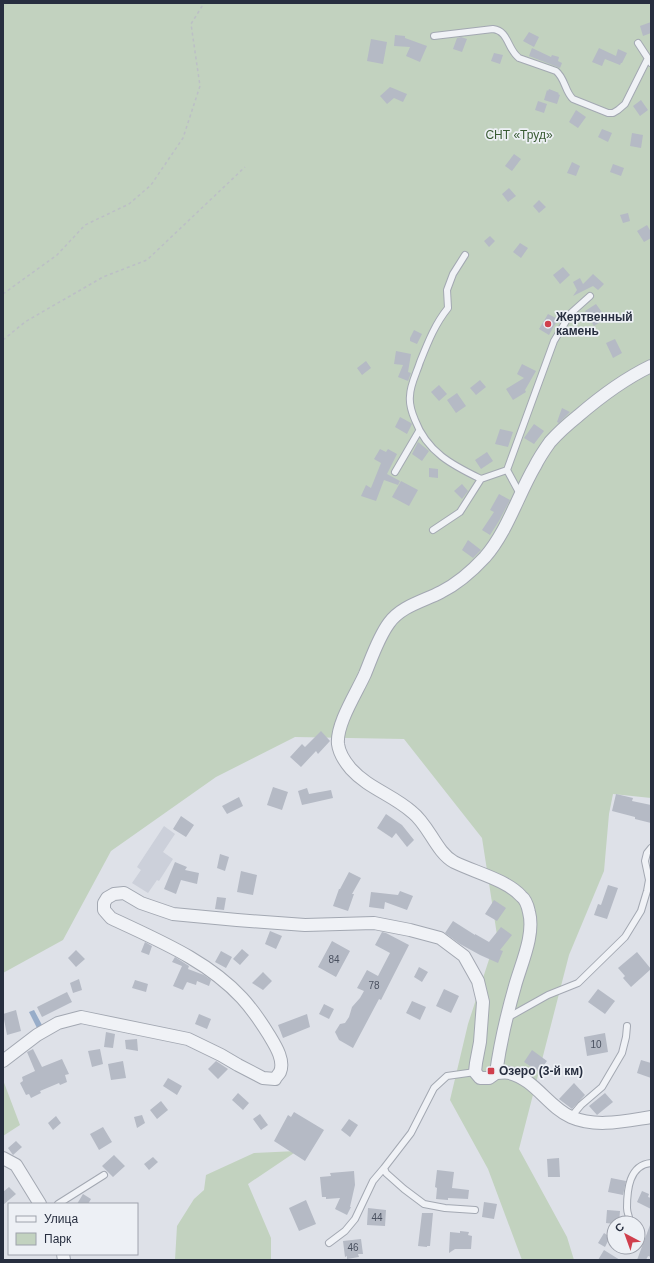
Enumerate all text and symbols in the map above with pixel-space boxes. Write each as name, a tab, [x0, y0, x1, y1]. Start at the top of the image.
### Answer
park label: СНТ «Труд»	[485, 128, 553, 142]
place label: Жертвенный камень	[555, 310, 633, 338]
marker: Жертвенный камень	[543, 319, 553, 329]
house number: 84	[328, 954, 340, 965]
house number: 78	[368, 980, 380, 991]
house number: 10	[590, 1039, 602, 1050]
place label: Озеро (3-й км)	[499, 1064, 583, 1078]
marker: Озеро (3-й км)	[486, 1066, 496, 1076]
legend	[8, 1203, 138, 1255]
text: Улица	[44, 1212, 78, 1226]
house number: 44	[371, 1212, 383, 1223]
north arrow	[606, 1215, 646, 1255]
text: С	[613, 1220, 626, 1235]
text: Парк	[44, 1232, 72, 1246]
house number: 46	[347, 1242, 359, 1253]

